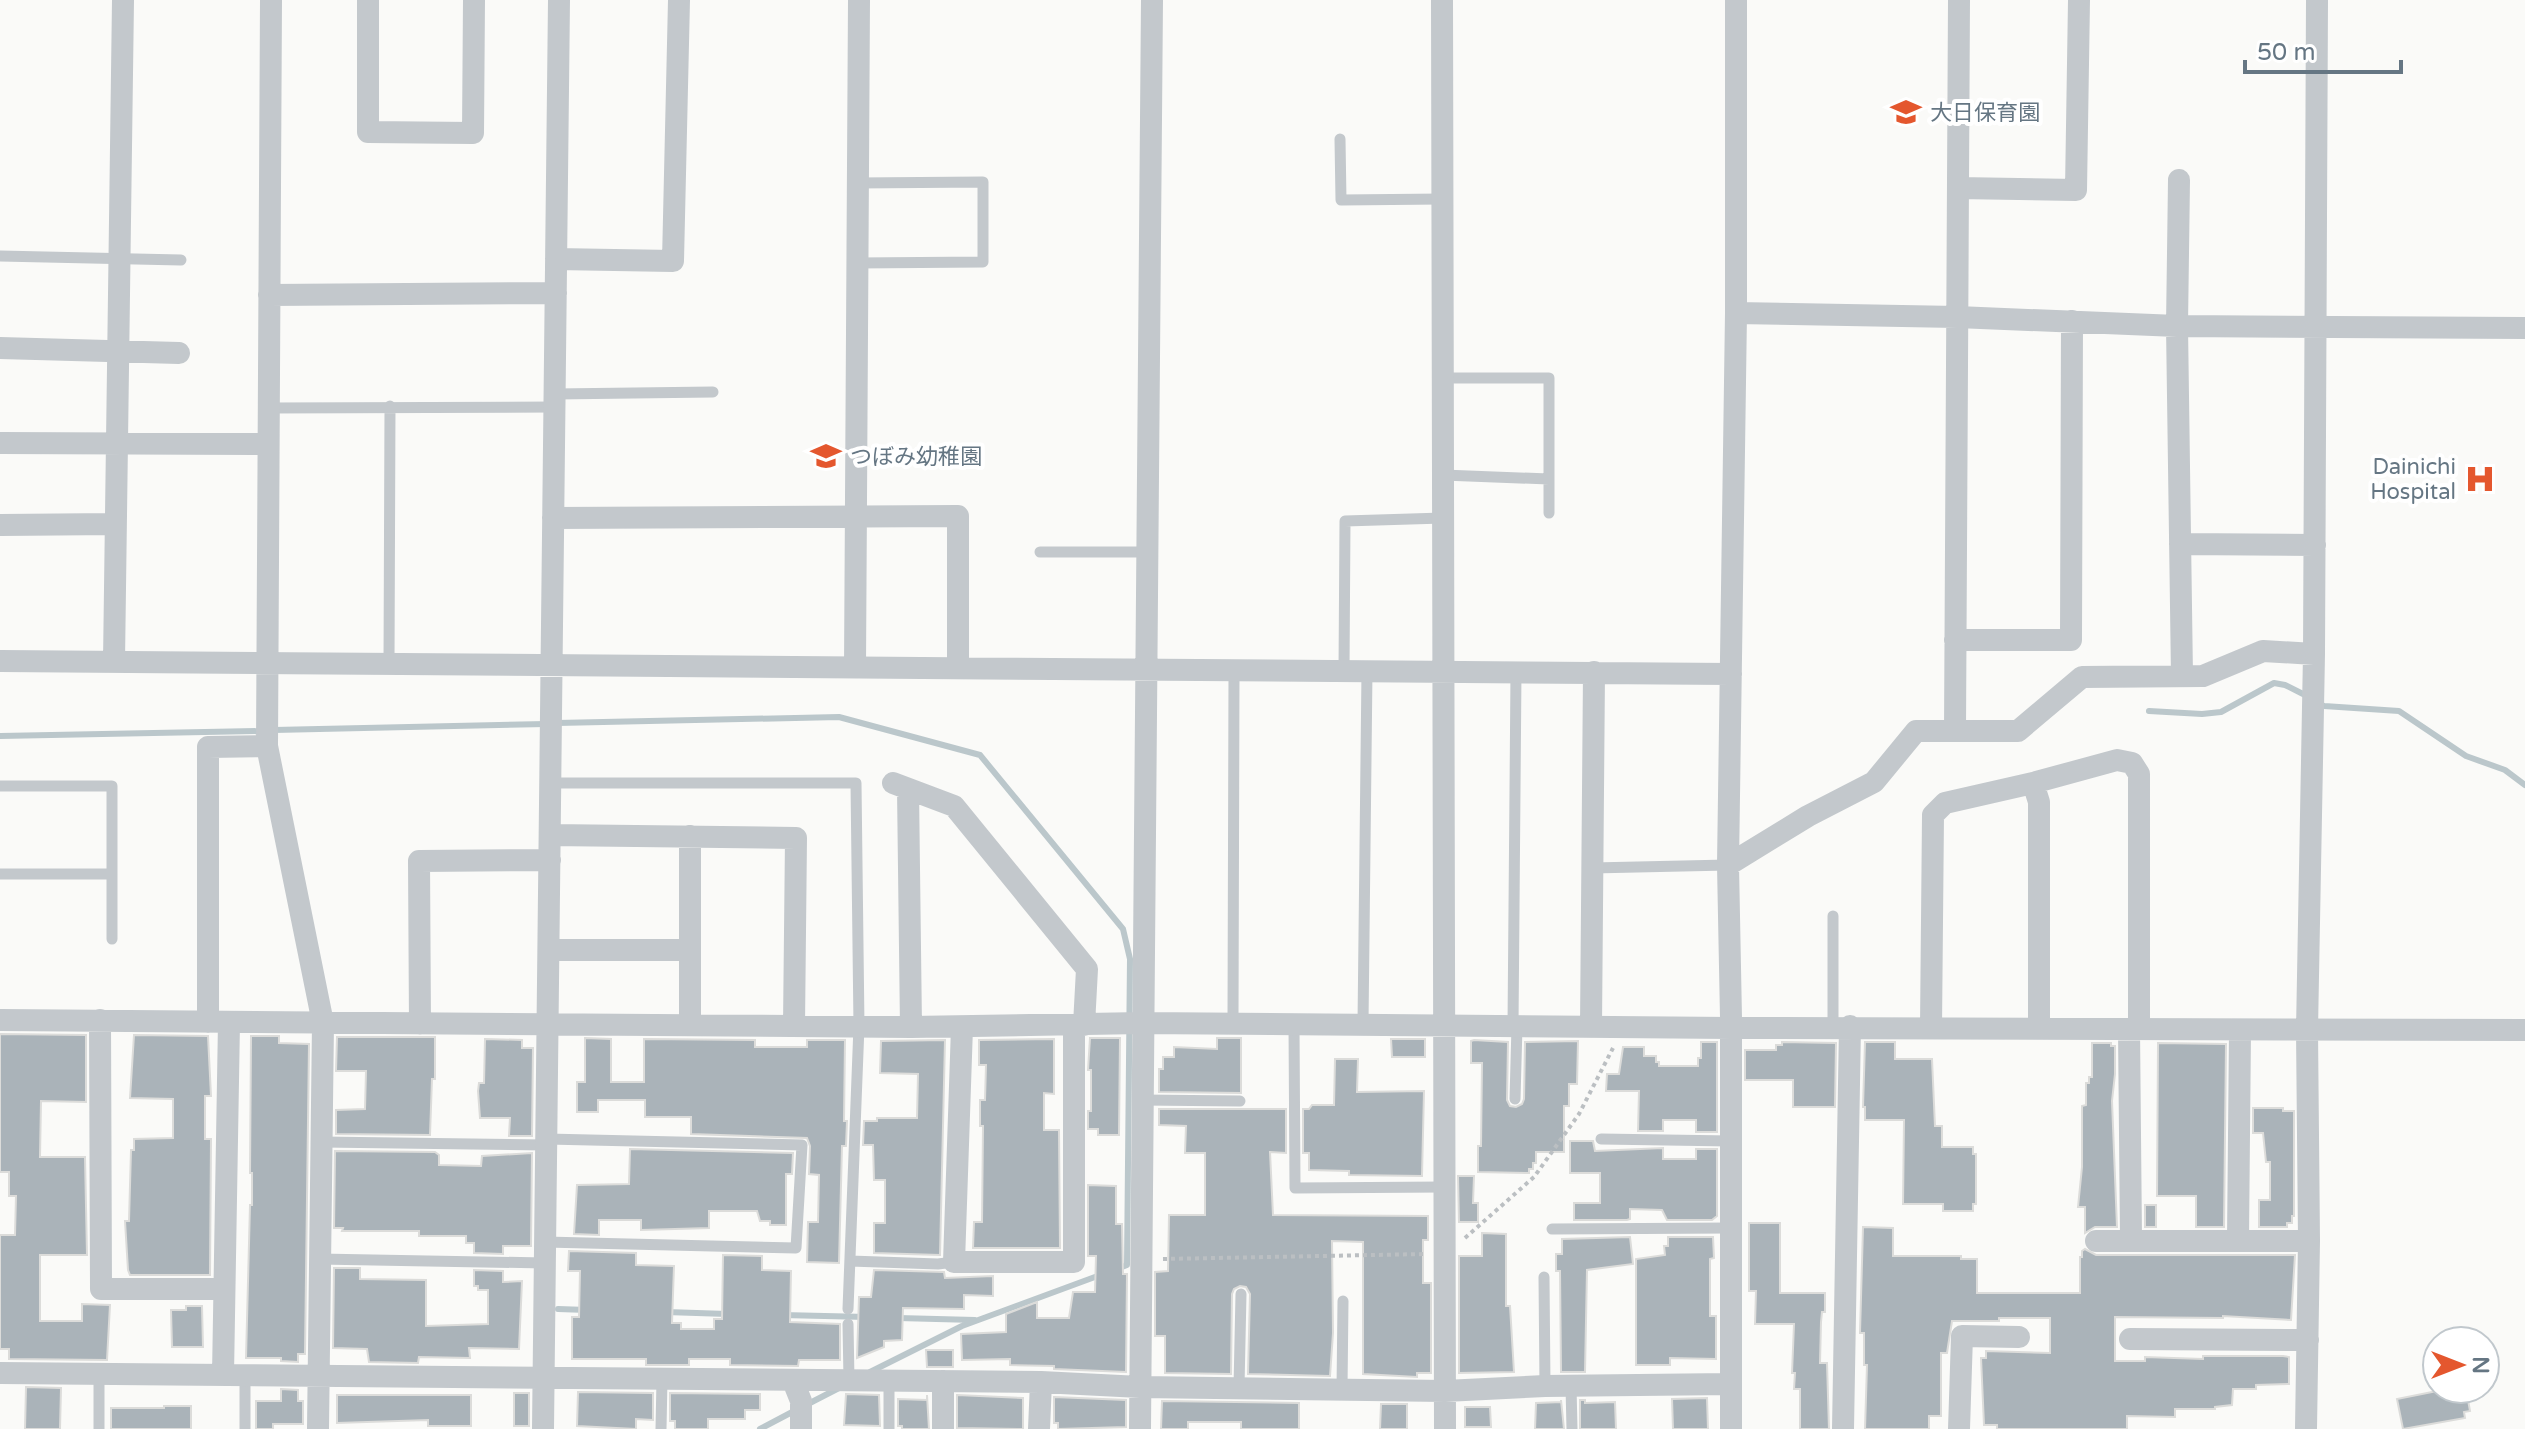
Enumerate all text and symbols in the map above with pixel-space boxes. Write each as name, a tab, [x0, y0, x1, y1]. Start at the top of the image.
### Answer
scale bar	[2245, 24, 2401, 74]
text: 50 m	[2257, 38, 2315, 67]
school or university icon: 大日保育園	[1889, 95, 1923, 129]
place label: 大日保育園	[1930, 100, 2040, 126]
school or university icon: つぼみ幼稚園	[809, 439, 843, 473]
place label: つぼみ幼稚園	[850, 444, 982, 470]
place label: Dainichi Hospital	[2370, 454, 2456, 505]
hospital icon: Dainichi Hospital	[2463, 462, 2497, 496]
north arrow	[2421, 1325, 2501, 1405]
text: N	[2467, 1356, 2493, 1374]

